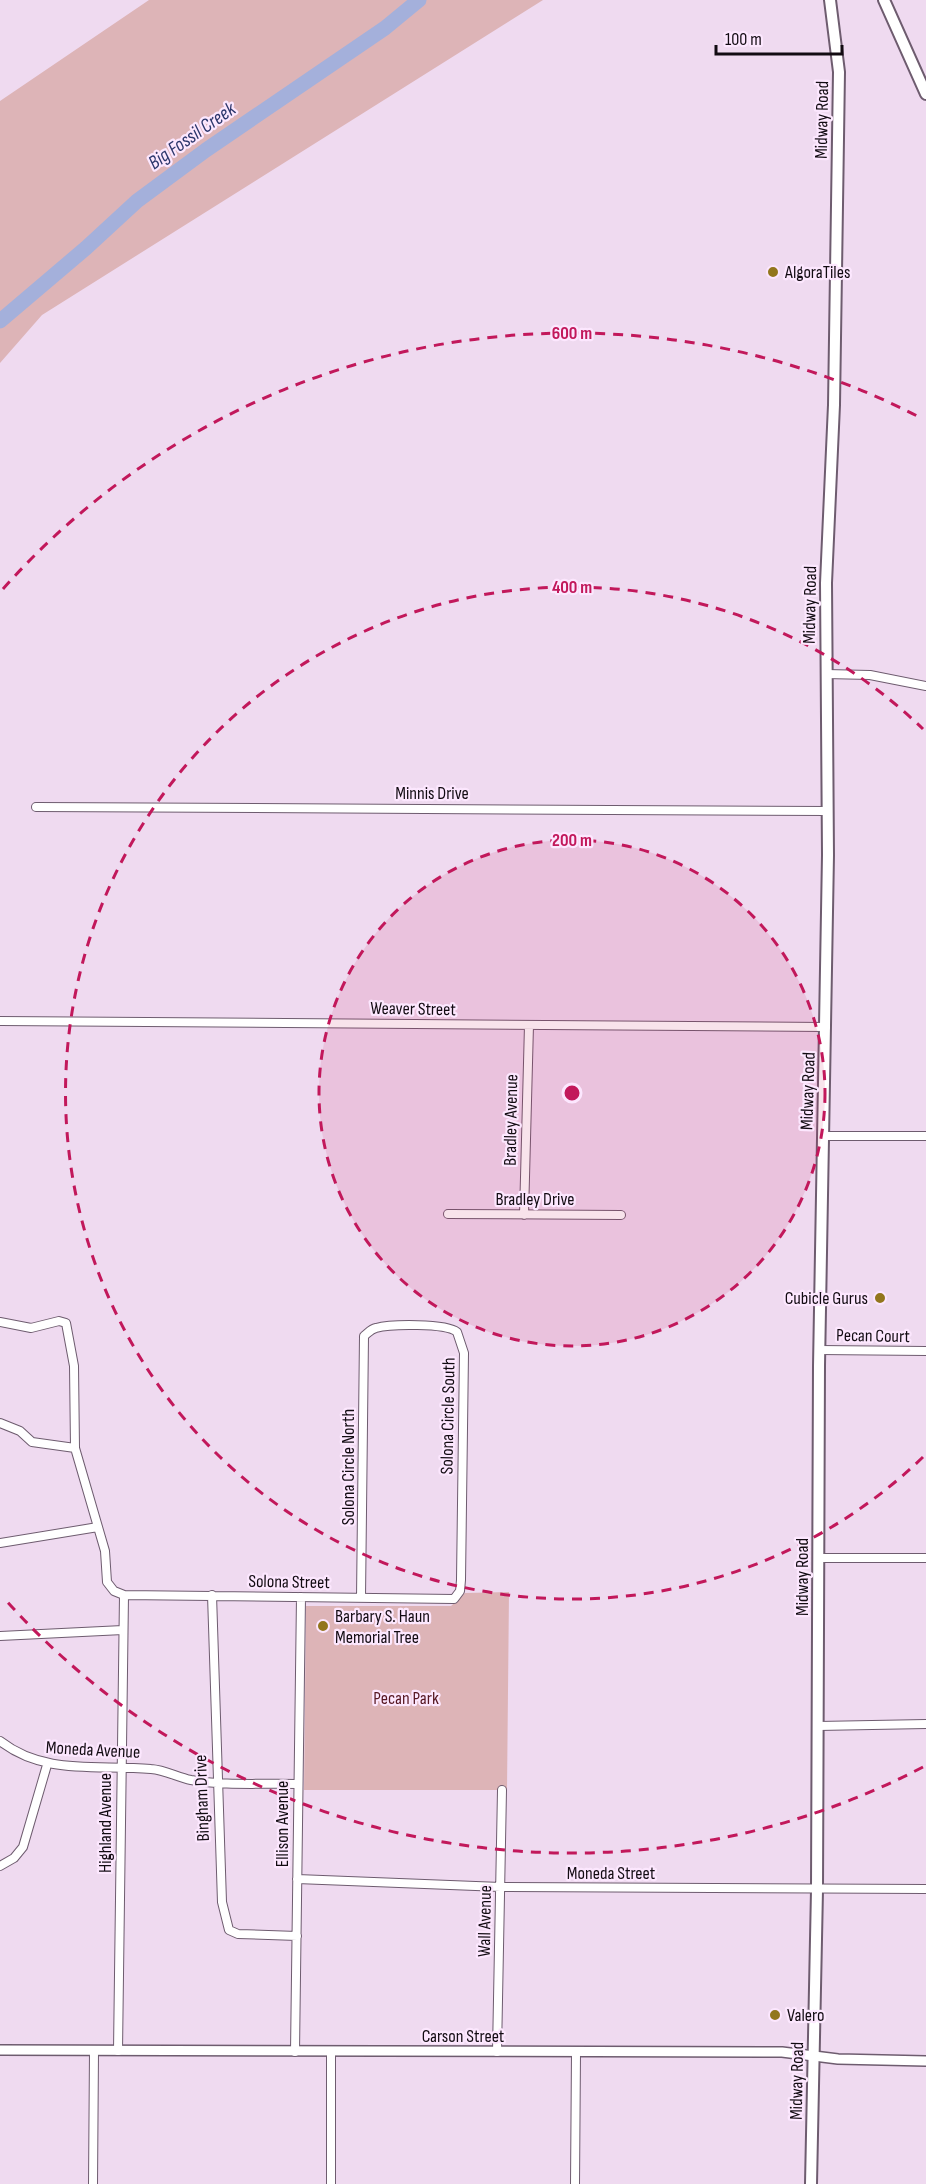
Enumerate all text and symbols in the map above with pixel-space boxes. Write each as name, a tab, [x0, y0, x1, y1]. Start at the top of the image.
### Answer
scale bar	[716, 18, 842, 56]
text: 100 m	[725, 29, 762, 50]
street label: Midway Road	[811, 81, 833, 159]
water label: Big Fossil Creek	[144, 97, 241, 175]
place label: AlgoraTiles	[784, 262, 850, 283]
marker: AlgoraTiles	[766, 265, 780, 279]
text: 600 m	[552, 323, 592, 344]
street label: Midway Road	[799, 566, 821, 644]
text: 400 m	[552, 577, 592, 598]
street label: Minnis Drive	[395, 783, 469, 804]
text: 200 m	[552, 830, 592, 851]
street label: Weaver Street	[370, 998, 456, 1020]
street label: Midway Road	[796, 1052, 820, 1130]
street label: Bradley Avenue	[500, 1074, 522, 1166]
centre of rings	[562, 1083, 582, 1103]
street label: Bradley Drive	[495, 1189, 575, 1210]
place label: Cubicle Gurus	[785, 1288, 868, 1309]
marker: Cubicle Gurus	[873, 1291, 887, 1305]
street label: Pecan Court	[836, 1325, 911, 1347]
street label: Solona Circle South	[436, 1357, 460, 1475]
street label: Solona Circle North	[338, 1409, 359, 1525]
street label: Midway Road	[792, 1538, 813, 1616]
street label: Solona Street	[248, 1571, 330, 1593]
place label: Barbary S. Haun Memorial Tree	[335, 1606, 430, 1648]
marker: Barbary S. Haun Memorial Tree	[316, 1619, 330, 1633]
park label: Pecan Park	[373, 1688, 439, 1709]
street label: Moneda Avenue	[45, 1737, 141, 1763]
street label: Bingham Drive	[190, 1754, 214, 1842]
street label: Highland Avenue	[95, 1773, 116, 1873]
street label: Ellison Avenue	[272, 1781, 293, 1867]
street label: Moneda Street	[567, 1863, 656, 1884]
street label: Wall Avenue	[474, 1885, 496, 1957]
place label: Valero	[787, 2005, 824, 2026]
marker: Valero	[768, 2008, 782, 2022]
street label: Carson Street	[422, 2026, 505, 2047]
street label: Midway Road	[786, 2042, 808, 2120]

